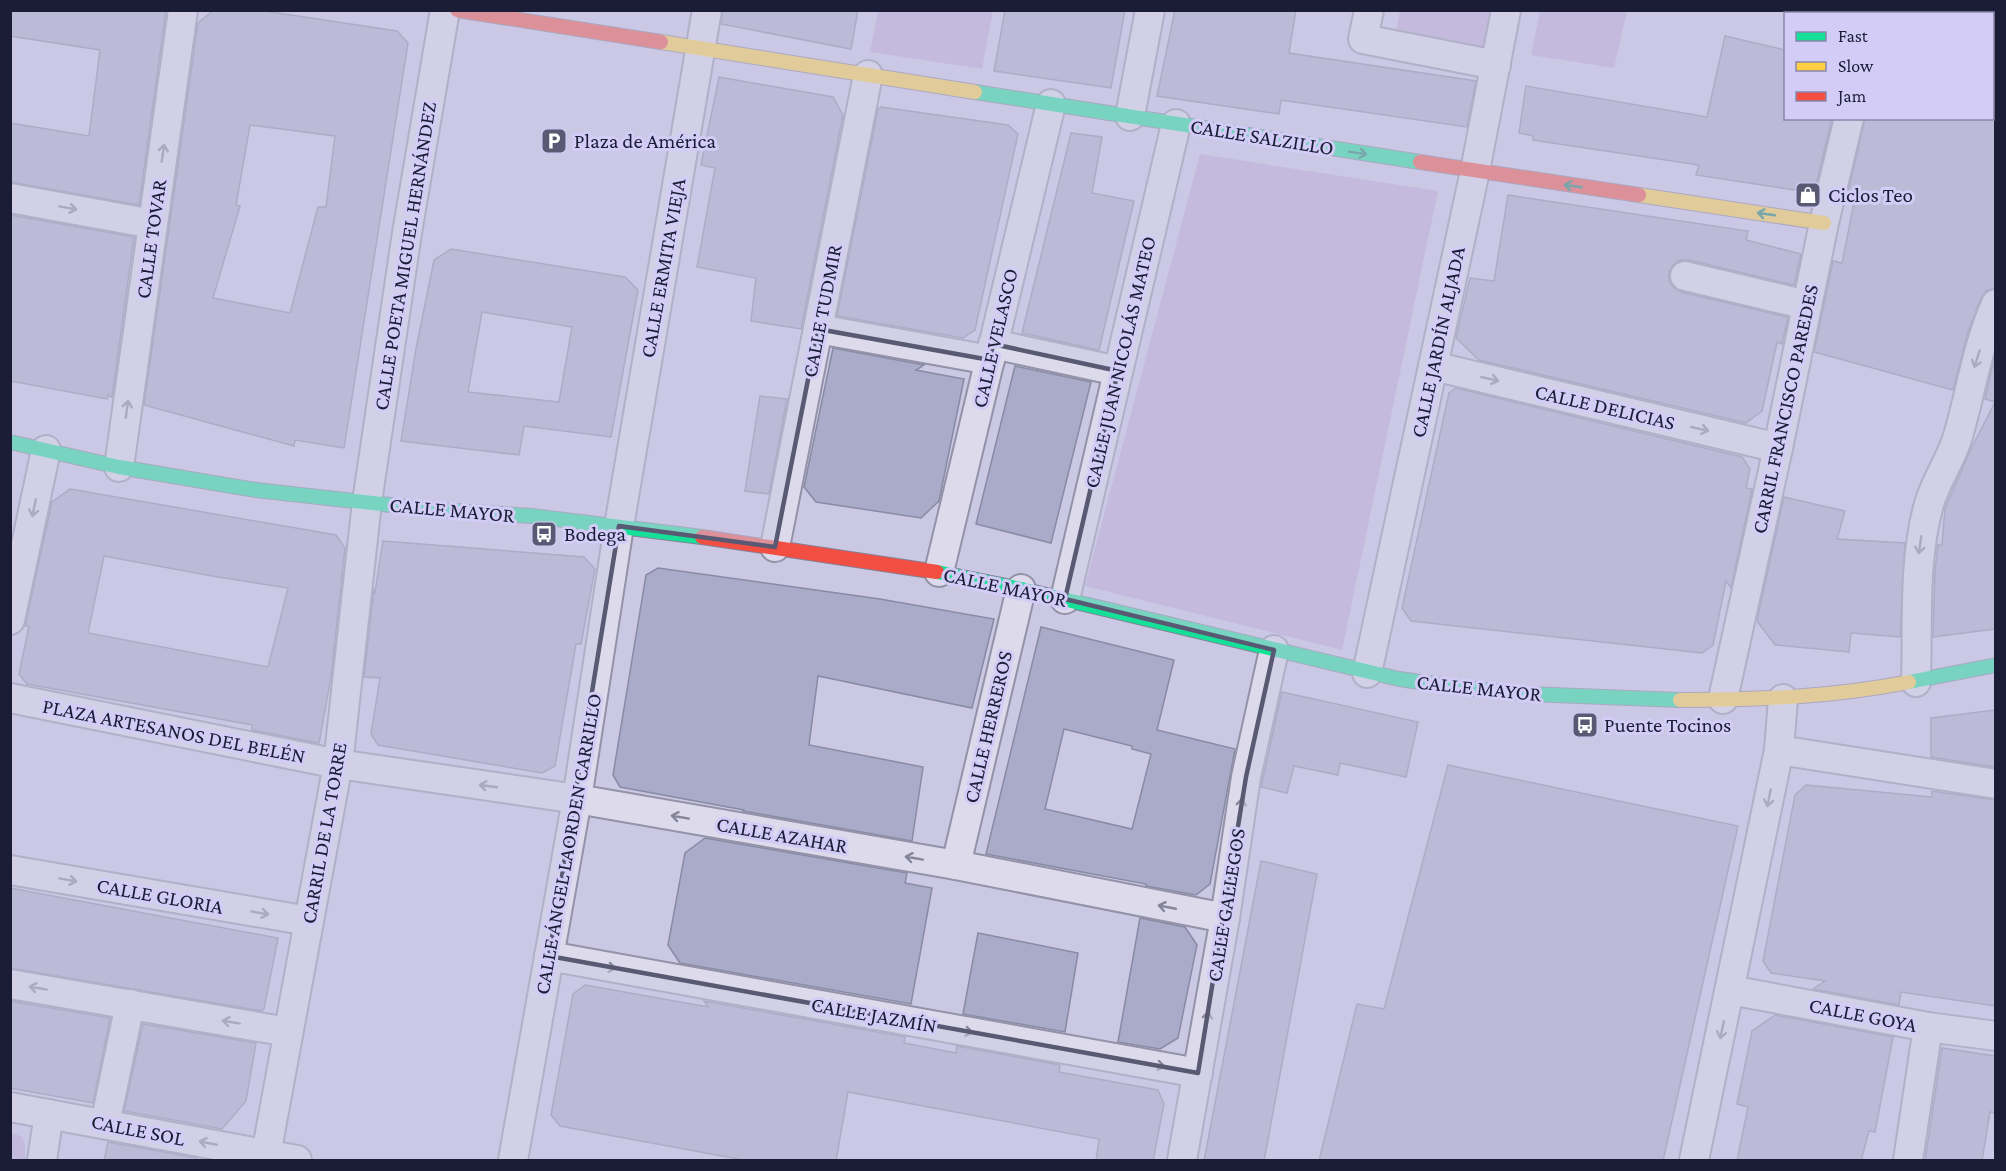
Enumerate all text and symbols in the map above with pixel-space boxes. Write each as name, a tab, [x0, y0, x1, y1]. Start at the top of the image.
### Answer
legend	[1784, 12, 1994, 120]
text: Fast	[1838, 26, 1869, 46]
text: Slow	[1838, 56, 1874, 76]
text: Jam	[1836, 86, 1867, 106]
street label: CALLE POETA MIGUEL HERNÁNDEZ	[369, 100, 441, 412]
street label: CALLE SALZILLO	[1189, 114, 1335, 160]
parking icon: Plaza de América	[539, 126, 569, 156]
place label: Plaza de América	[574, 129, 716, 153]
one-way arrow	[158, 144, 169, 164]
one-way arrow	[1348, 147, 1367, 158]
street label: CALLE ERMITA VIEJA	[635, 176, 691, 360]
street label: CALLE TOVAR	[131, 177, 171, 300]
one-way arrow	[1564, 180, 1584, 191]
shop icon: Ciclos Teo	[1793, 180, 1823, 210]
place label: Ciclos Teo	[1828, 183, 1913, 207]
one-way arrow	[58, 203, 77, 214]
one-way arrow	[1757, 209, 1776, 220]
street label: CALLE JUAN NICOLÁS MATEO	[1079, 234, 1161, 490]
street label: CALLE TUDMIR	[797, 242, 847, 379]
street label: CALLE JARDÍN ALJADA	[1406, 244, 1470, 440]
street label: CALLE VELASCO	[967, 266, 1023, 410]
street label: CARRIL FRANCISCO PAREDES	[1747, 282, 1823, 536]
one-way arrow	[1971, 349, 1982, 368]
one-way arrow	[1480, 374, 1499, 386]
street label: CALLE DELICIAS	[1533, 379, 1678, 435]
one-way arrow	[121, 399, 132, 419]
one-way arrow	[1690, 424, 1709, 436]
street label: CALLE MAYOR	[389, 493, 516, 527]
one-way arrow	[28, 497, 39, 517]
bus stop icon: Bodega	[529, 519, 559, 549]
place label: Bodega	[564, 522, 626, 546]
one-way arrow	[1915, 535, 1926, 554]
street label: CALLE MAYOR	[941, 562, 1069, 612]
street label: CALLE HERREROS	[959, 648, 1017, 805]
street label: CALLE MAYOR	[1416, 670, 1543, 707]
street label: CALLE ÁNGEL LAORDEN CARRILLO	[530, 692, 606, 996]
street label: PLAZA ARTESANOS DEL BELÉN	[40, 694, 308, 768]
bus stop icon: Puente Tocinos	[1570, 710, 1600, 740]
place label: Puente Tocinos	[1604, 713, 1731, 737]
street label: CARRIL DE LA TORRE	[296, 740, 352, 926]
one-way arrow	[479, 780, 498, 791]
one-way arrow	[1763, 788, 1774, 807]
one-way arrow	[1236, 798, 1247, 817]
one-way arrow	[671, 811, 691, 822]
street label: CALLE AZAHAR	[715, 812, 850, 858]
street label: CALLE GALLEGOS	[1202, 826, 1250, 983]
one-way arrow	[905, 852, 924, 863]
street label: CALLE GLORIA	[95, 873, 225, 919]
one-way arrow	[58, 875, 78, 886]
one-way arrow	[1158, 901, 1177, 912]
one-way arrow	[250, 908, 270, 919]
one-way arrow	[596, 962, 616, 973]
one-way arrow	[29, 983, 49, 994]
street label: CALLE JAZMÍN	[809, 992, 939, 1038]
street label: CALLE GOYA	[1807, 993, 1919, 1037]
one-way arrow	[1202, 1011, 1213, 1031]
one-way arrow	[221, 1016, 241, 1027]
one-way arrow	[1716, 1020, 1727, 1039]
one-way arrow	[954, 1026, 973, 1037]
one-way arrow	[1146, 1060, 1165, 1071]
street label: CALLE SOL	[89, 1109, 187, 1151]
one-way arrow	[199, 1137, 219, 1148]

